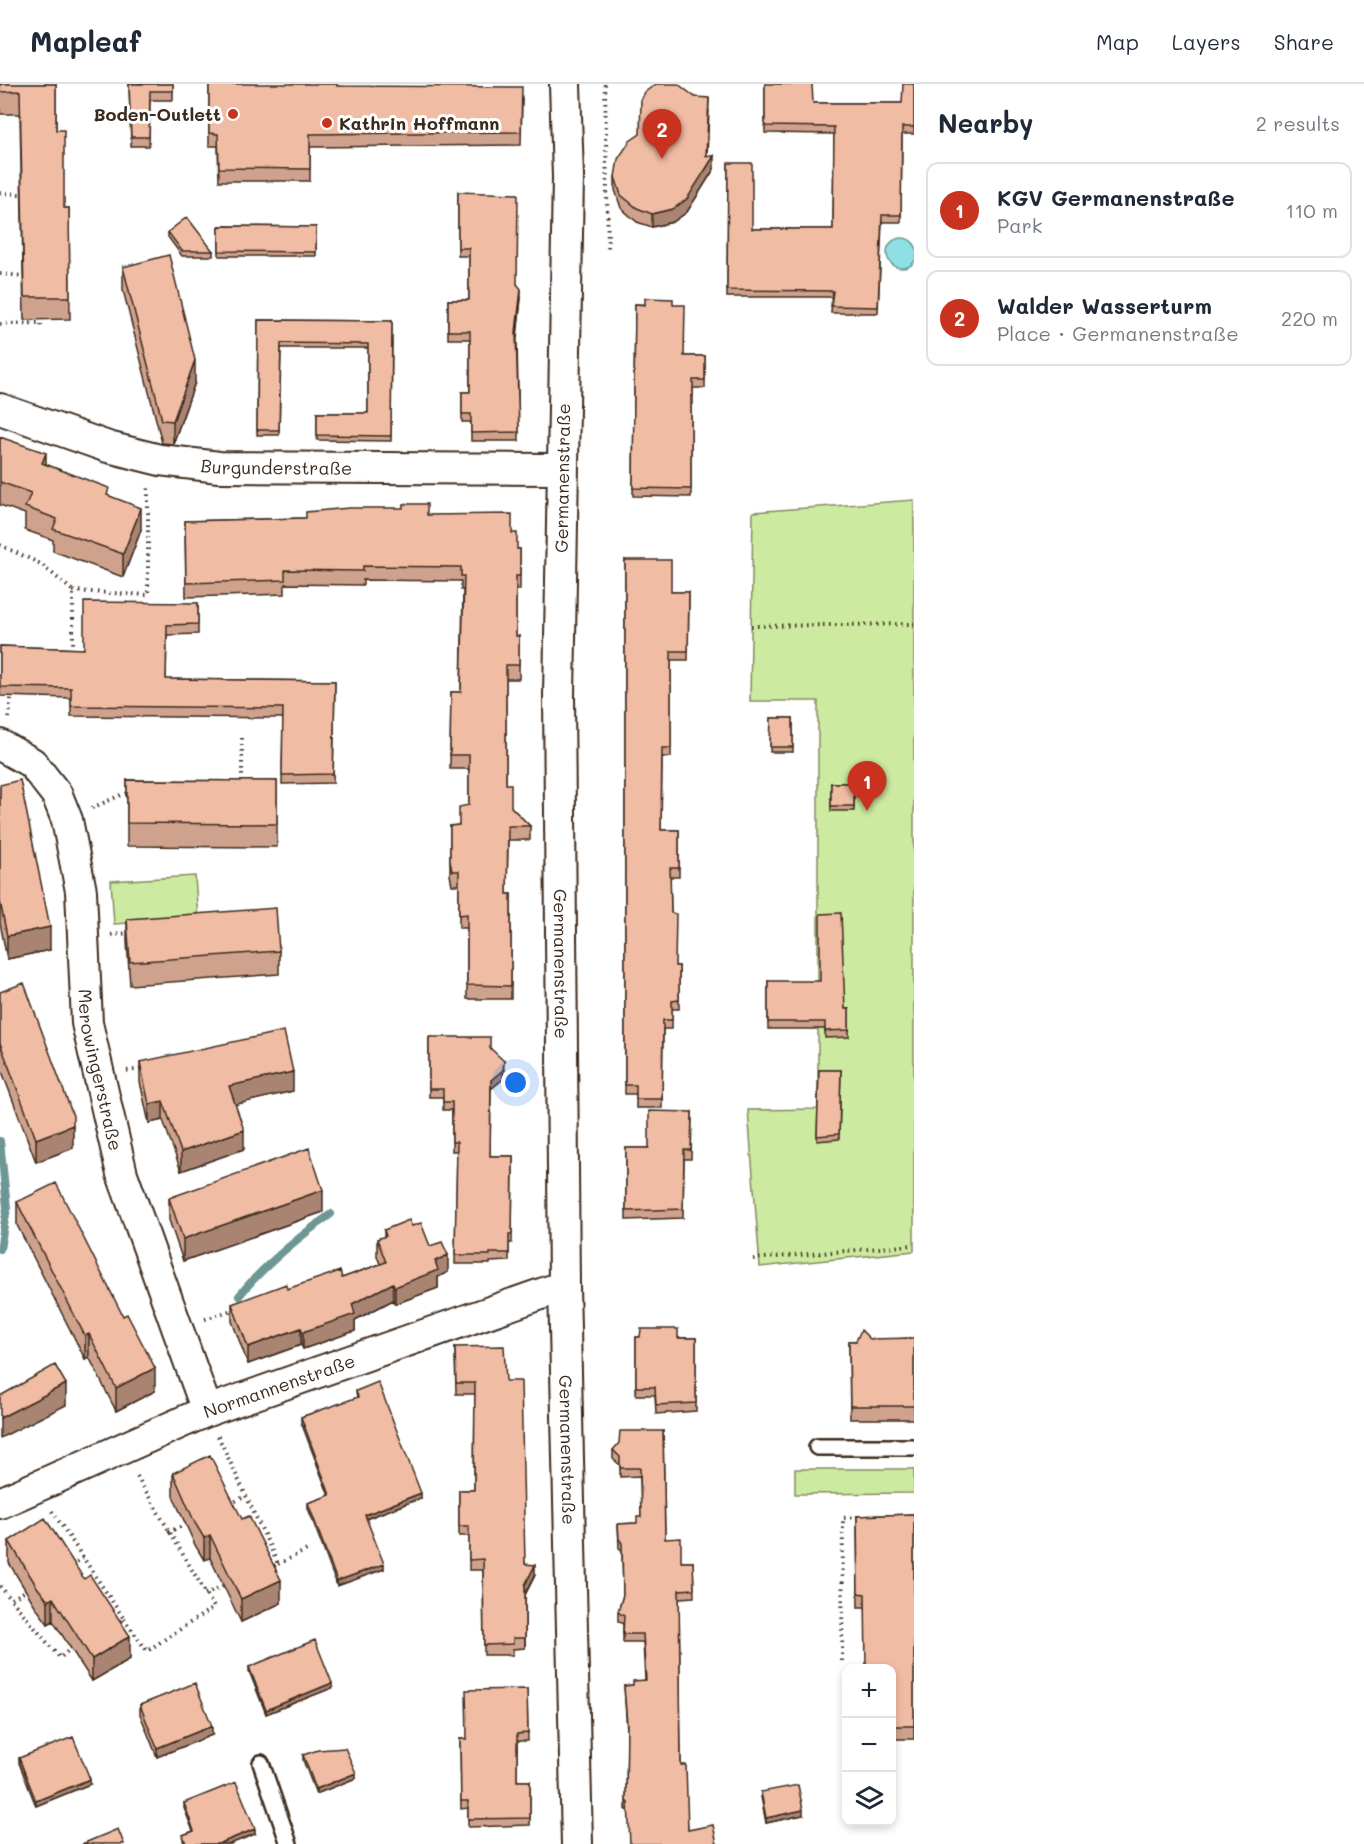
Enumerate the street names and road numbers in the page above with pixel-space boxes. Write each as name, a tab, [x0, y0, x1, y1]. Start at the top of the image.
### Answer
street label: Germanenstraße	[549, 403, 575, 553]
street label: Burgunderstraße	[199, 453, 352, 480]
street label: Germanenstraße	[549, 889, 574, 1039]
street label: Merowingerstraße	[73, 988, 128, 1153]
street label: Normannenstraße	[200, 1348, 358, 1423]
street label: Germanenstraße	[554, 1375, 582, 1525]

